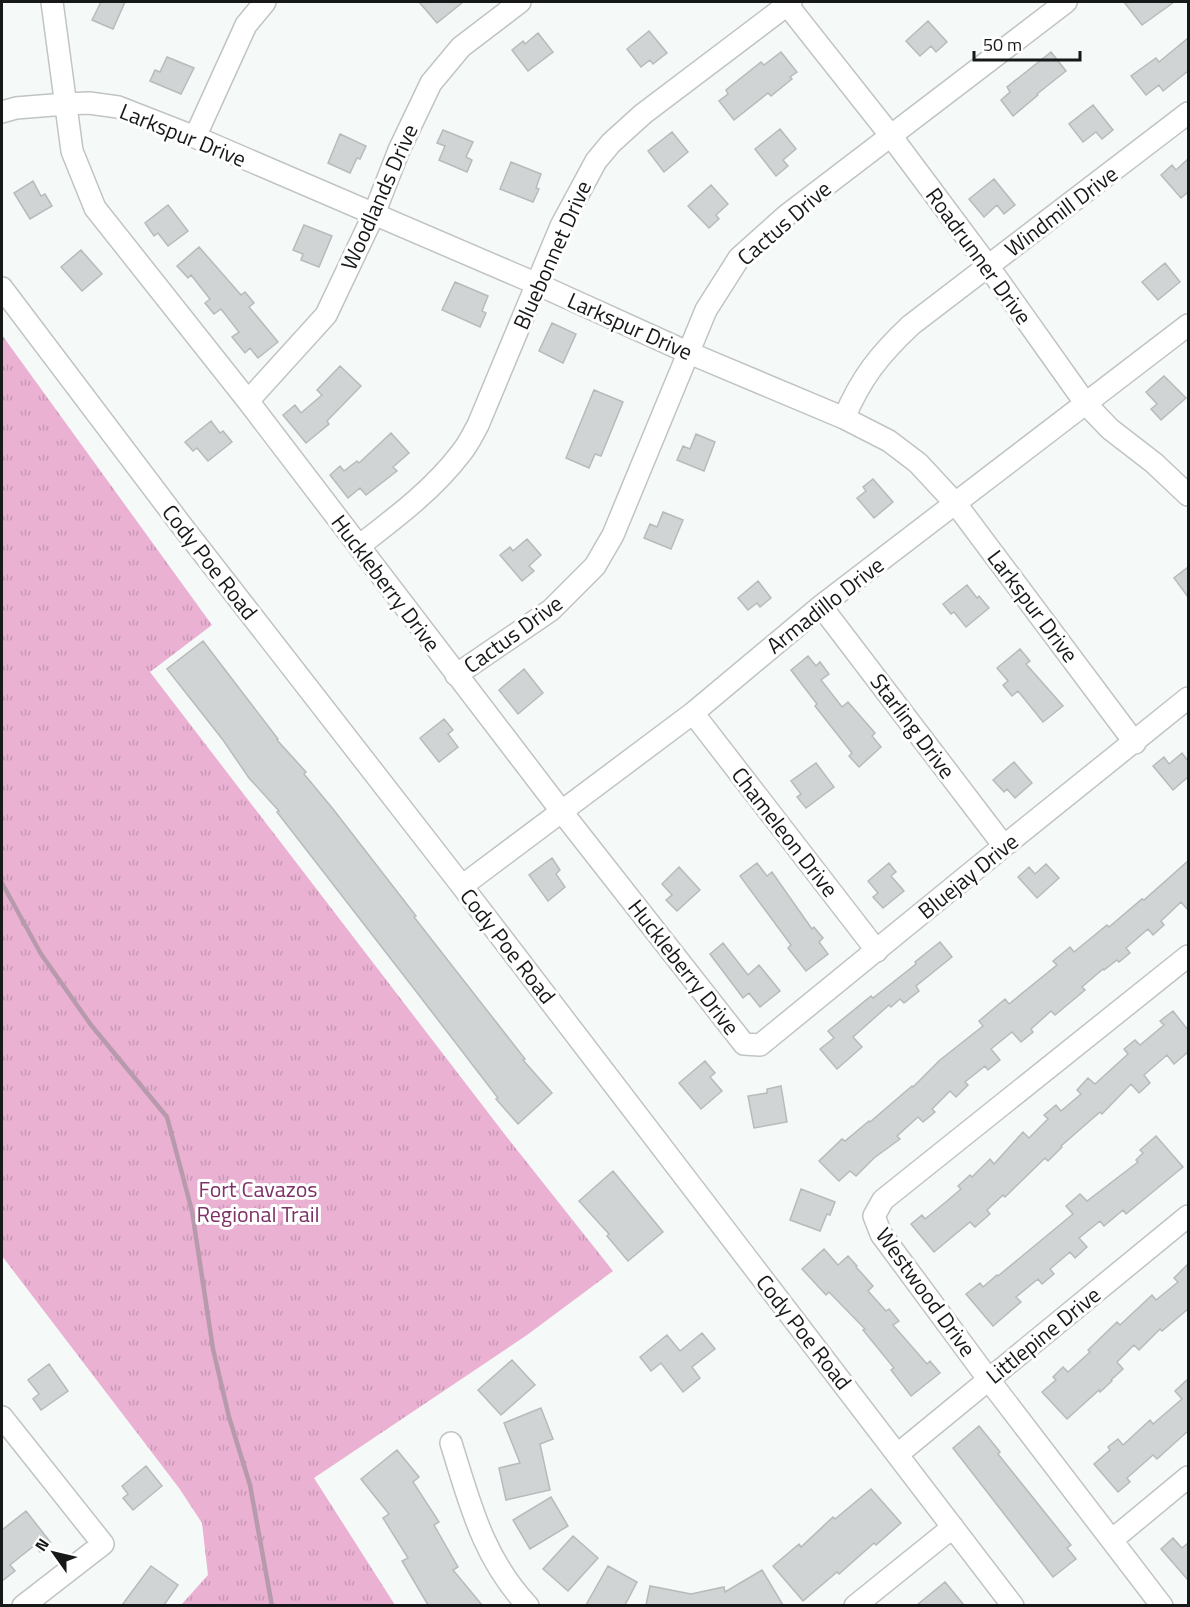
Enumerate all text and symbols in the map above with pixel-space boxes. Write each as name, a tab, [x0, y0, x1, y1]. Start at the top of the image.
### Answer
scale bar	[974, 24, 1080, 62]
text: 50 m	[983, 31, 1022, 58]
street label: Larkspur Drive	[115, 94, 251, 176]
street label: Woodlands Drive	[332, 119, 426, 275]
street label: Windmill Drive	[997, 157, 1125, 265]
street label: Cactus Drive	[729, 172, 839, 274]
street label: Bluebonnet Drive	[504, 175, 600, 335]
street label: Roadrunner Drive	[918, 180, 1040, 332]
street label: Larkspur Drive	[562, 283, 698, 369]
street label: Cody Poe Road	[154, 497, 266, 627]
street label: Huckleberry Drive	[323, 507, 449, 659]
street label: Larkspur Drive	[979, 542, 1087, 670]
street label: Armadillo Drive	[759, 548, 891, 662]
street label: Cactus Drive	[456, 586, 570, 682]
street label: Starling Drive	[862, 666, 964, 786]
street label: Chameleon Drive	[723, 760, 847, 904]
street label: Bluejay Drive	[910, 825, 1026, 927]
street label: Cody Poe Road	[452, 881, 564, 1011]
street label: Huckleberry Drive	[620, 892, 748, 1042]
park label: Fort Cavazos Regional Trail	[196, 1172, 320, 1231]
street label: Westwood Drive	[867, 1220, 985, 1364]
street label: Cody Poe Road	[748, 1267, 860, 1397]
street label: Littlepine Drive	[978, 1278, 1108, 1392]
north arrow	[24, 1523, 84, 1583]
text: N	[29, 1533, 55, 1556]

